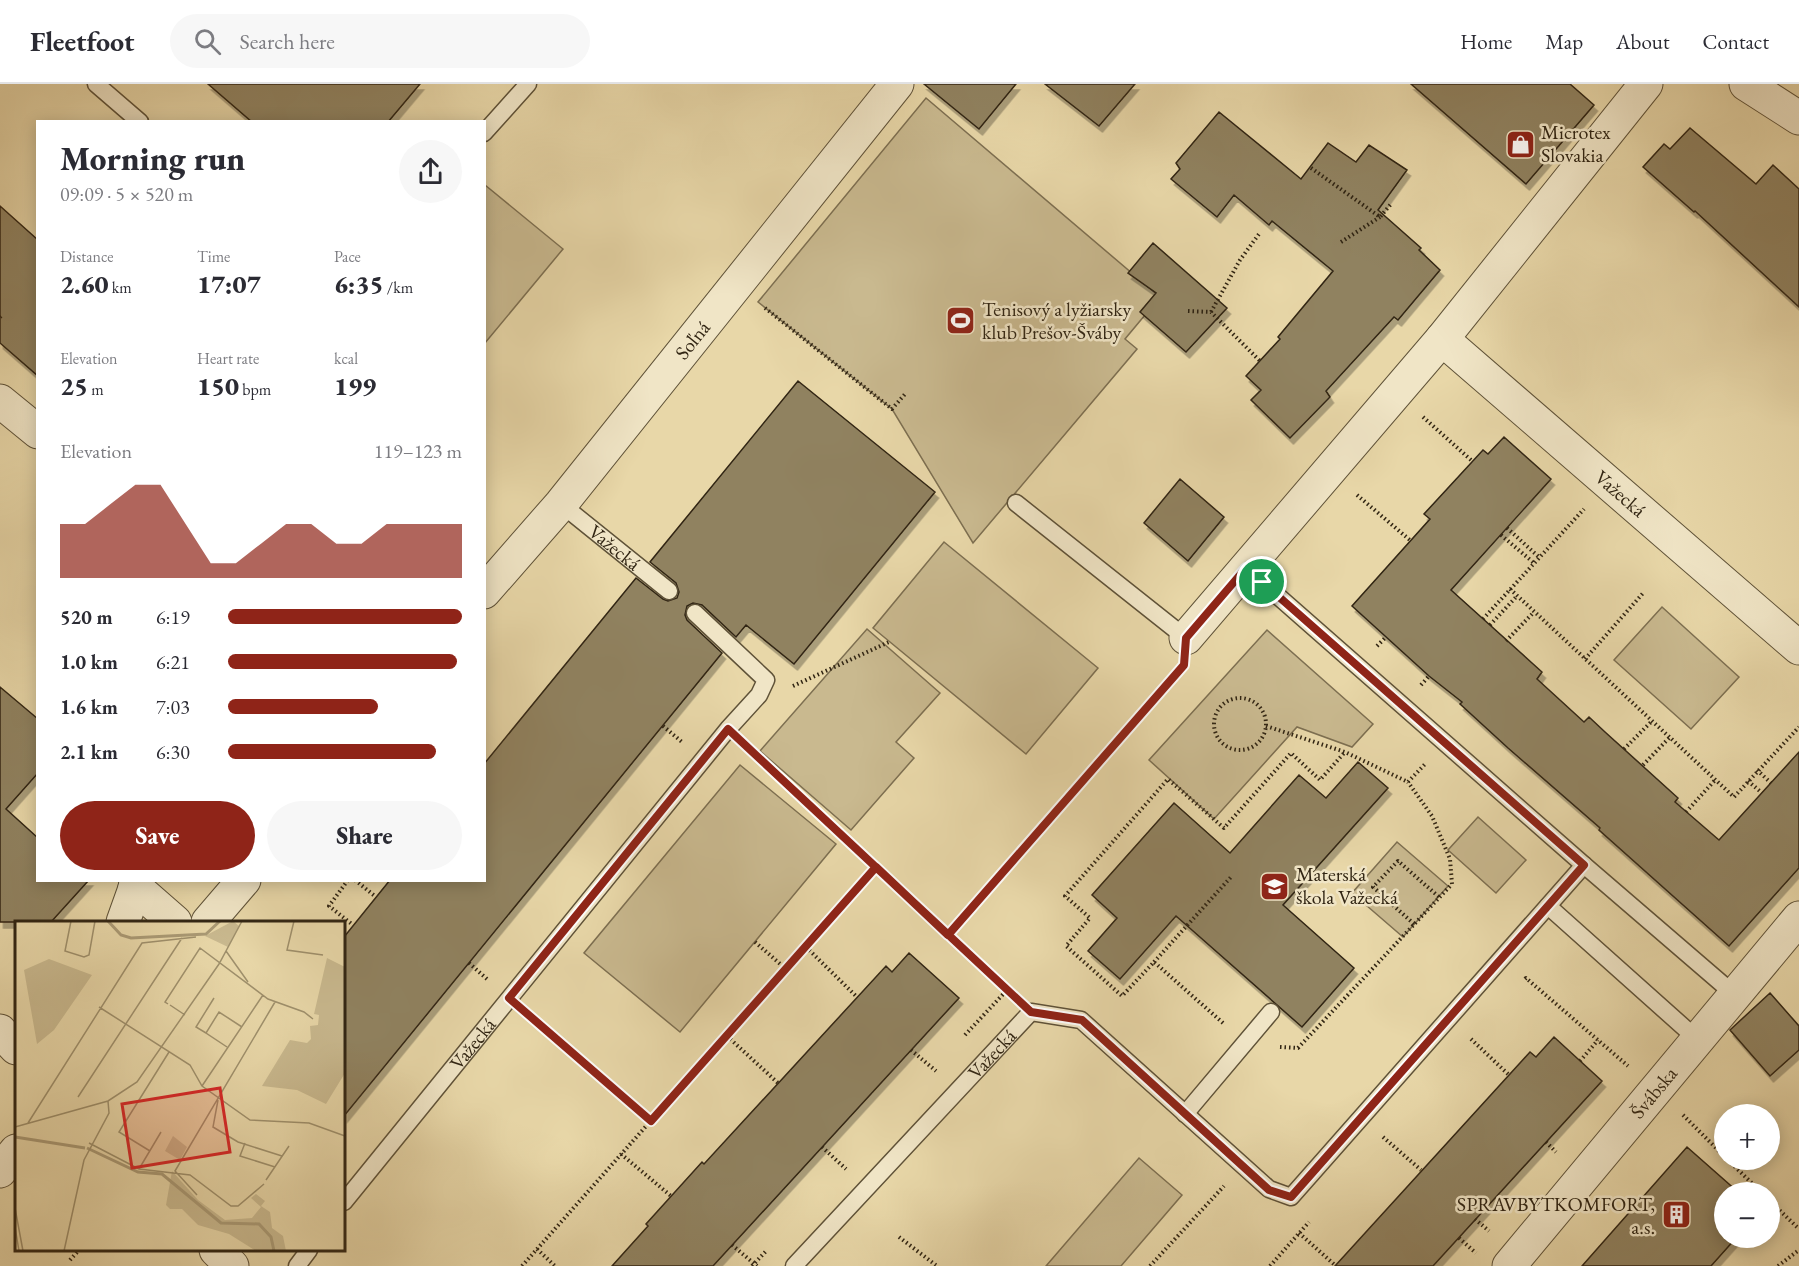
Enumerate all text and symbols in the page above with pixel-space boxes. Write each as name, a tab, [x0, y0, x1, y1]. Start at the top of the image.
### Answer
search box	[170, 14, 590, 68]
text: Fleetfoot	[30, 23, 134, 59]
icon: search	[191, 25, 224, 58]
text: Search here	[239, 27, 335, 56]
text: Home	[1460, 28, 1512, 55]
text: Map	[1545, 28, 1583, 55]
text: About	[1616, 28, 1669, 55]
text: Contact	[1702, 28, 1769, 55]
place label: Microtex Slovakia	[1541, 119, 1611, 168]
shop icon: Microtex Slovakia	[1504, 128, 1536, 160]
text: Morning run	[60, 137, 245, 180]
button: share	[399, 140, 462, 203]
text: 09:09 · 5 × 520 m	[60, 181, 193, 207]
text: Distance	[60, 246, 113, 267]
text: Time	[197, 246, 230, 267]
text: Pace	[334, 246, 361, 267]
text: 2.60	[60, 267, 109, 301]
text: 17:07	[197, 267, 261, 301]
text: 6:35	[334, 267, 384, 301]
text: km	[109, 277, 132, 298]
text: /km	[384, 277, 413, 298]
place label: Tenisový a lyžiarsky klub Prešov-Šváby	[982, 296, 1132, 345]
sports icon: Tenisový a lyžiarsky klub Prešov-Šváby	[945, 304, 977, 336]
street label: Soľná	[669, 315, 716, 365]
text: Elevation	[60, 348, 118, 369]
text: Heart rate	[197, 348, 259, 369]
text: kcal	[334, 348, 358, 369]
text: 25	[60, 369, 88, 403]
text: 150	[197, 369, 239, 403]
text: 199	[334, 369, 376, 403]
text: m	[88, 379, 104, 400]
text: bpm	[239, 379, 271, 400]
text: Elevation	[60, 438, 132, 464]
text: 119–123 m	[374, 438, 462, 464]
street label: Važecká	[1589, 464, 1652, 523]
street label: Važecká	[583, 518, 646, 576]
pin	[1236, 556, 1287, 607]
icon: arrive	[1245, 565, 1278, 598]
text: 520 m	[60, 604, 113, 630]
text: 6:19	[156, 604, 190, 630]
text: 1.0 km	[60, 649, 118, 675]
text: 6:21	[156, 649, 190, 675]
text: 1.6 km	[60, 694, 118, 720]
text: 7:03	[156, 694, 190, 720]
text: 2.1 km	[60, 739, 118, 765]
text: 6:30	[156, 739, 190, 765]
button: Save	[60, 801, 255, 870]
button: Share	[267, 801, 462, 870]
place label: Materská škola Važecká	[1296, 861, 1398, 910]
school or university icon: Materská škola Važecká	[1259, 870, 1291, 902]
inset map	[15, 921, 345, 1251]
street label: Važecká	[444, 1012, 502, 1075]
street label: Važecká	[962, 1023, 1022, 1085]
street label: Švábska	[1625, 1061, 1683, 1124]
map controls	[1714, 1104, 1780, 1248]
button: +	[1714, 1104, 1780, 1170]
button: −	[1714, 1182, 1780, 1248]
place label: SPRAVBYTKOMFORT, a.s.	[1457, 1191, 1655, 1240]
building icon: SPRAVBYTKOMFORT, a.s.	[1660, 1199, 1692, 1231]

